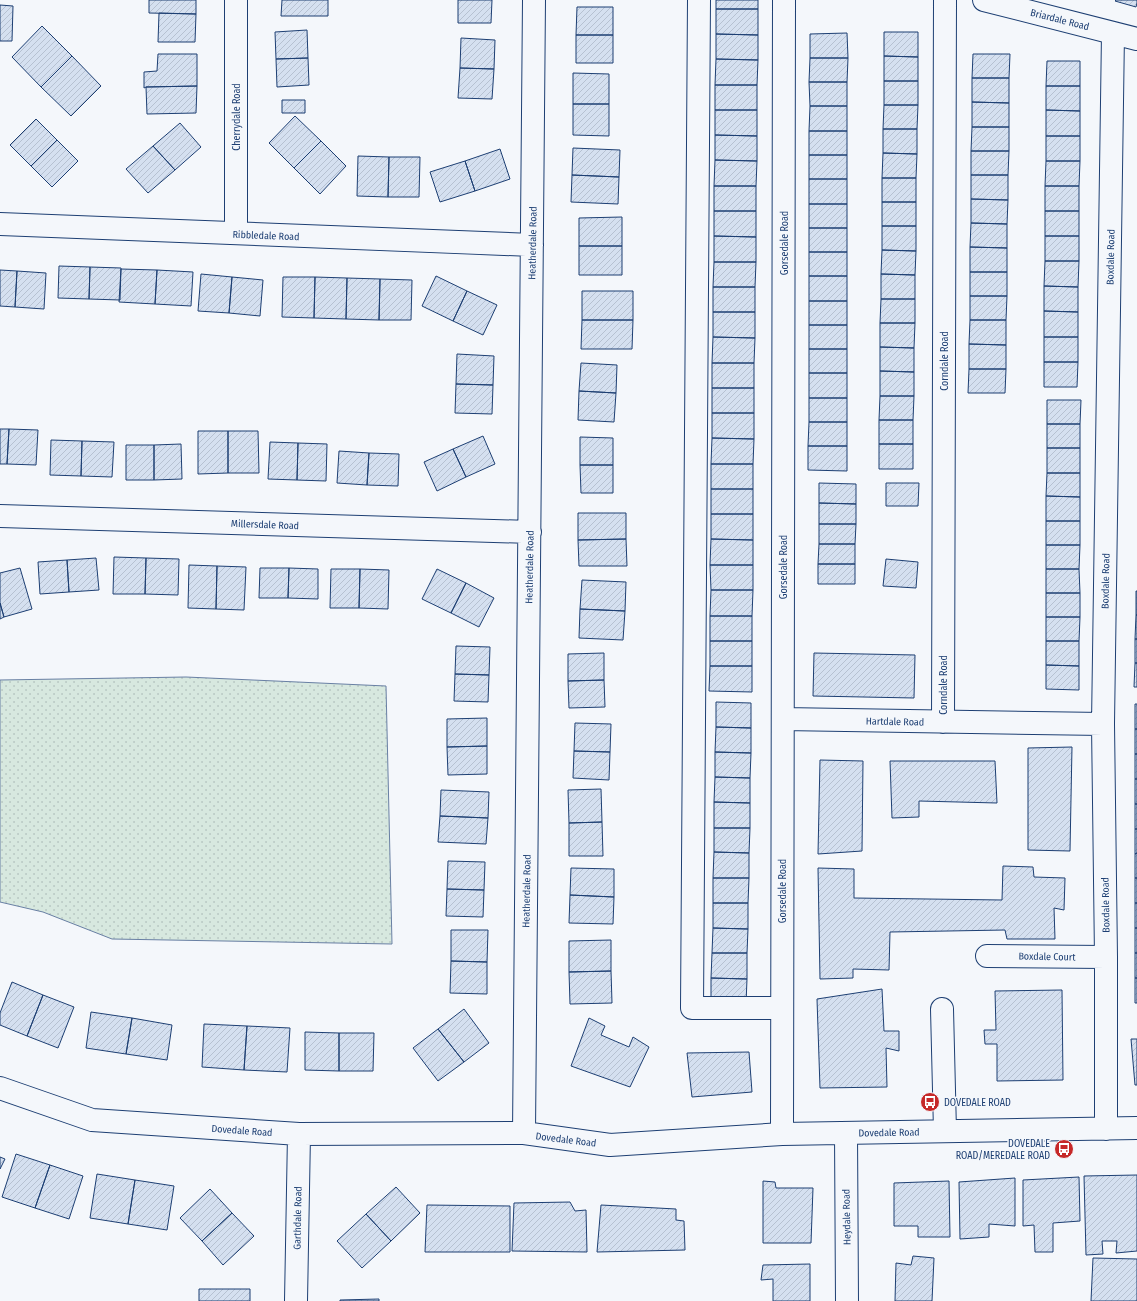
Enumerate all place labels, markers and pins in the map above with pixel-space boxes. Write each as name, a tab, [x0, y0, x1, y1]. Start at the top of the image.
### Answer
bus stop icon: DOVEDALE ROAD	[919, 1091, 941, 1113]
place label: DOVEDALE ROAD	[944, 1097, 1011, 1109]
place label: DOVEDALE ROAD/MEREDALE ROAD	[956, 1138, 1050, 1162]
bus stop icon: DOVEDALE ROAD/MEREDALE ROAD	[1053, 1138, 1075, 1160]

